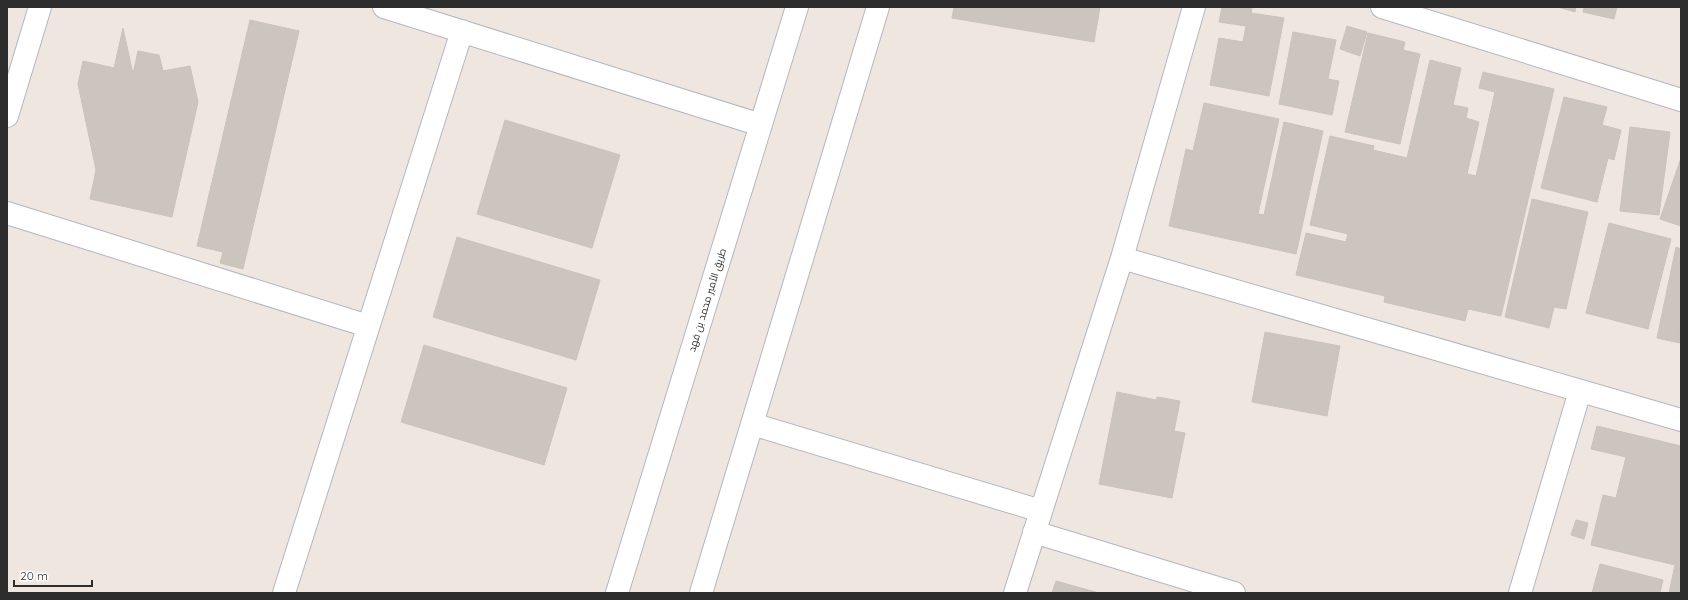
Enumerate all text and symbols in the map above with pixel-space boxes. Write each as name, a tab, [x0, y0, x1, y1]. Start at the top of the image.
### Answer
street label: طريق الأمير محمد بن فهد	[685, 247, 729, 353]
scale bar	[14, 562, 92, 588]
text: 20 m	[20, 568, 48, 583]

